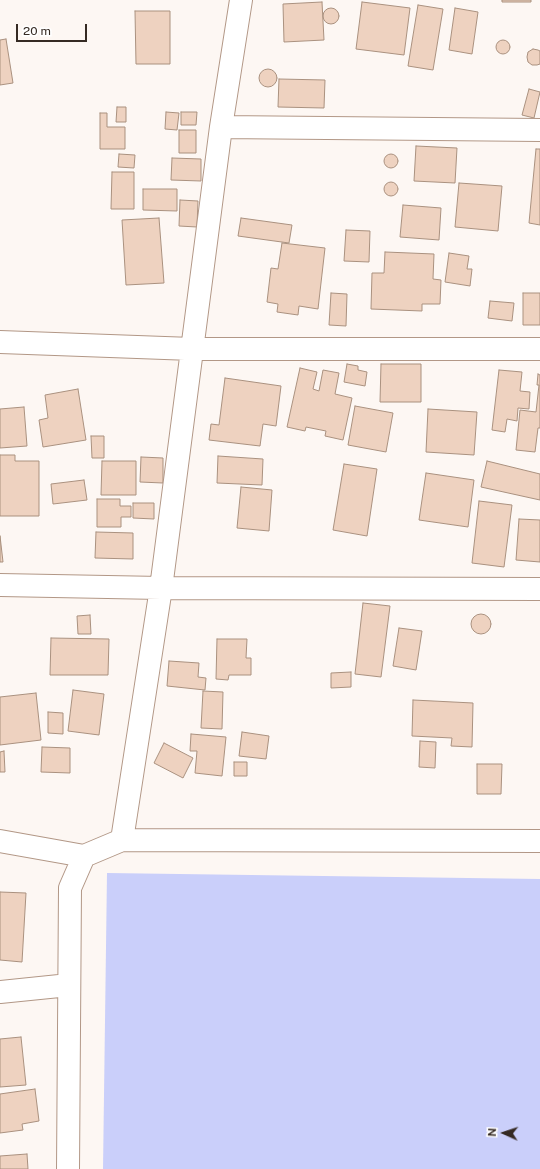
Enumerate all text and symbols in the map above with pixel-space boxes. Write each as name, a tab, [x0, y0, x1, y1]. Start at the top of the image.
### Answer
scale bar	[18, 16, 89, 42]
text: 20 m	[23, 24, 51, 38]
north arrow	[484, 1113, 524, 1153]
text: N	[486, 1128, 498, 1137]

